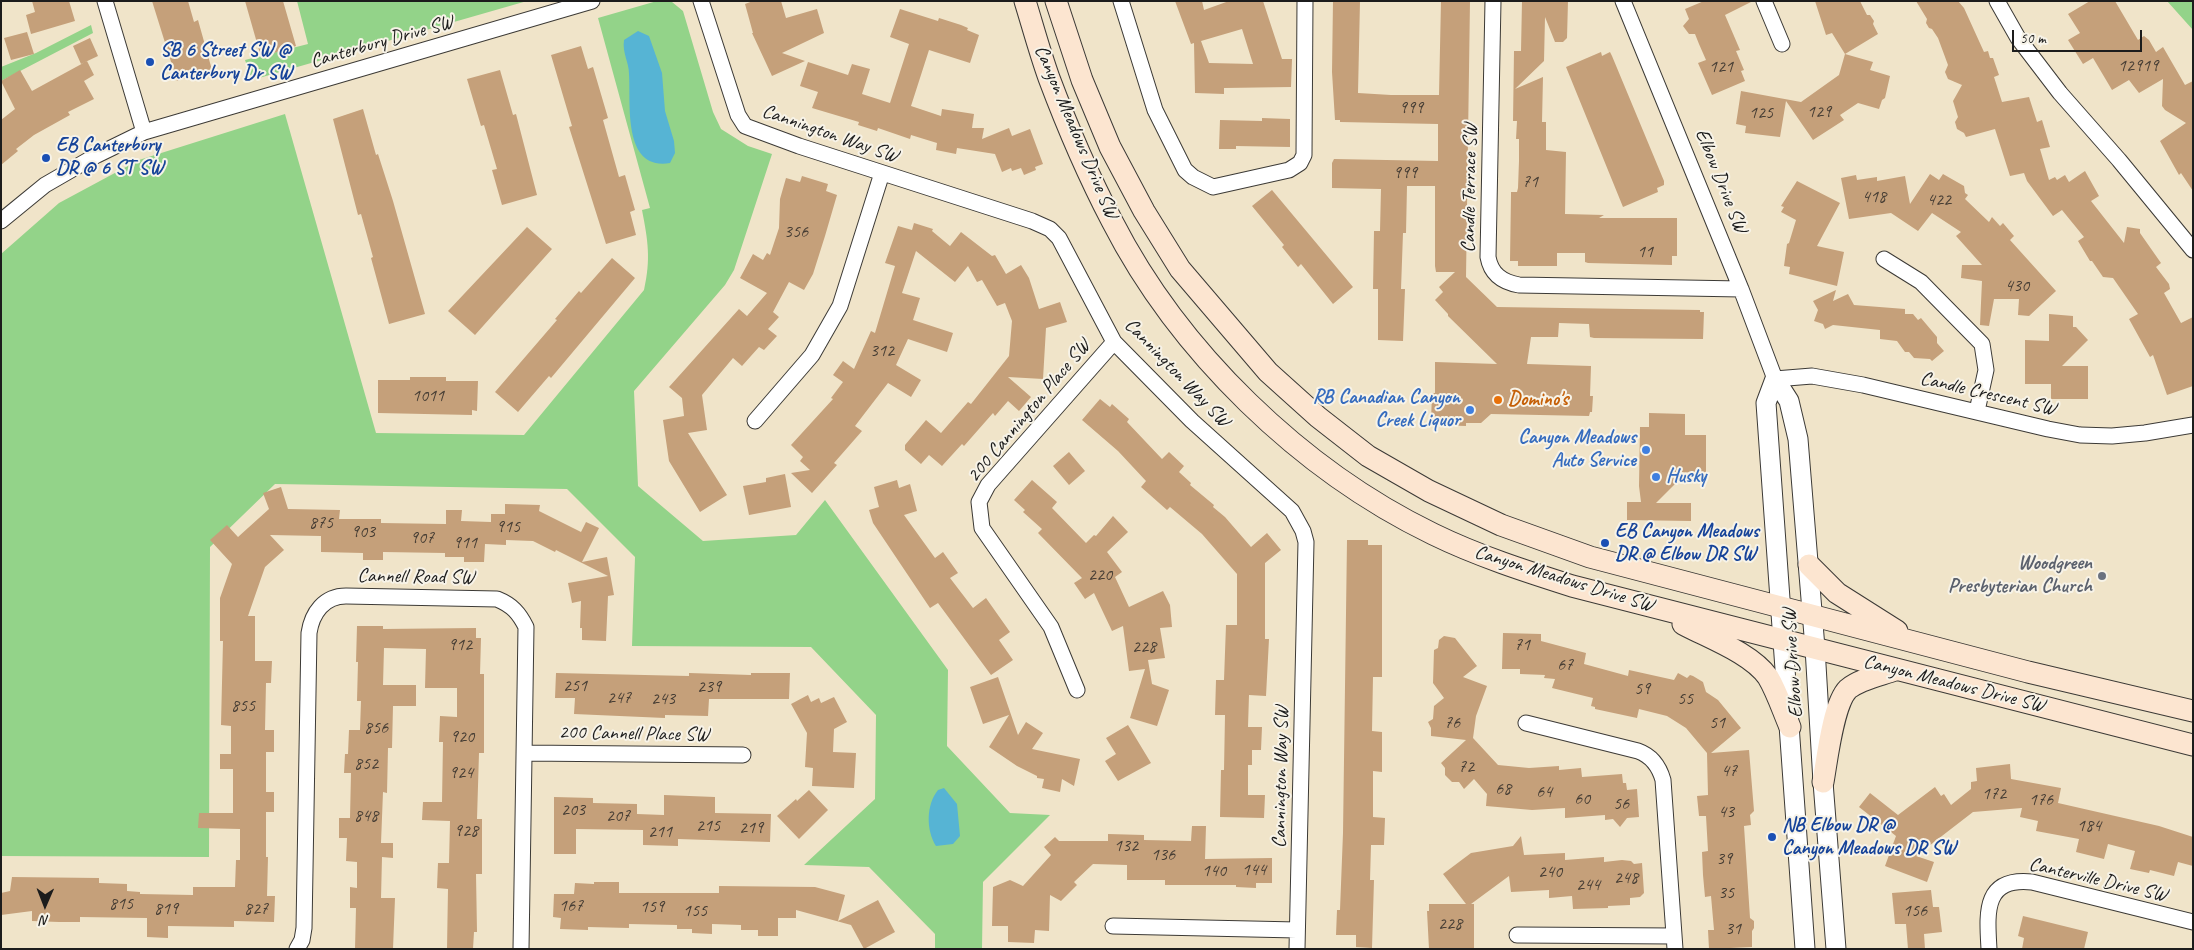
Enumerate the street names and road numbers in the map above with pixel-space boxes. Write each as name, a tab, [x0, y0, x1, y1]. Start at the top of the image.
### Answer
street label: Canterbury Drive SW	[308, 10, 456, 74]
street label: Canyon Meadows Drive SW	[1029, 42, 1123, 222]
street label: Cannington Way SW	[759, 99, 901, 169]
street label: Candle Terrace SW	[1457, 123, 1483, 253]
street label: Elbow Drive SW	[1689, 125, 1753, 237]
street label: Cannington Way SW	[1119, 313, 1235, 433]
street label: 200 Cannington Place SW	[962, 334, 1096, 488]
street label: Candle Crescent SW	[1918, 367, 2058, 421]
street label: Canyon Meadows Drive SW	[1472, 540, 1656, 618]
street label: Cannell Road SW	[357, 564, 475, 590]
street label: Elbow Drive SW	[1777, 607, 1809, 719]
street label: Canyon Meadows Drive SW	[1861, 650, 2047, 718]
street label: Cannington Way SW	[1268, 706, 1294, 848]
street label: 200 Cannell Place SW	[559, 721, 709, 747]
street label: Canterville Drive SW	[2026, 852, 2170, 908]

